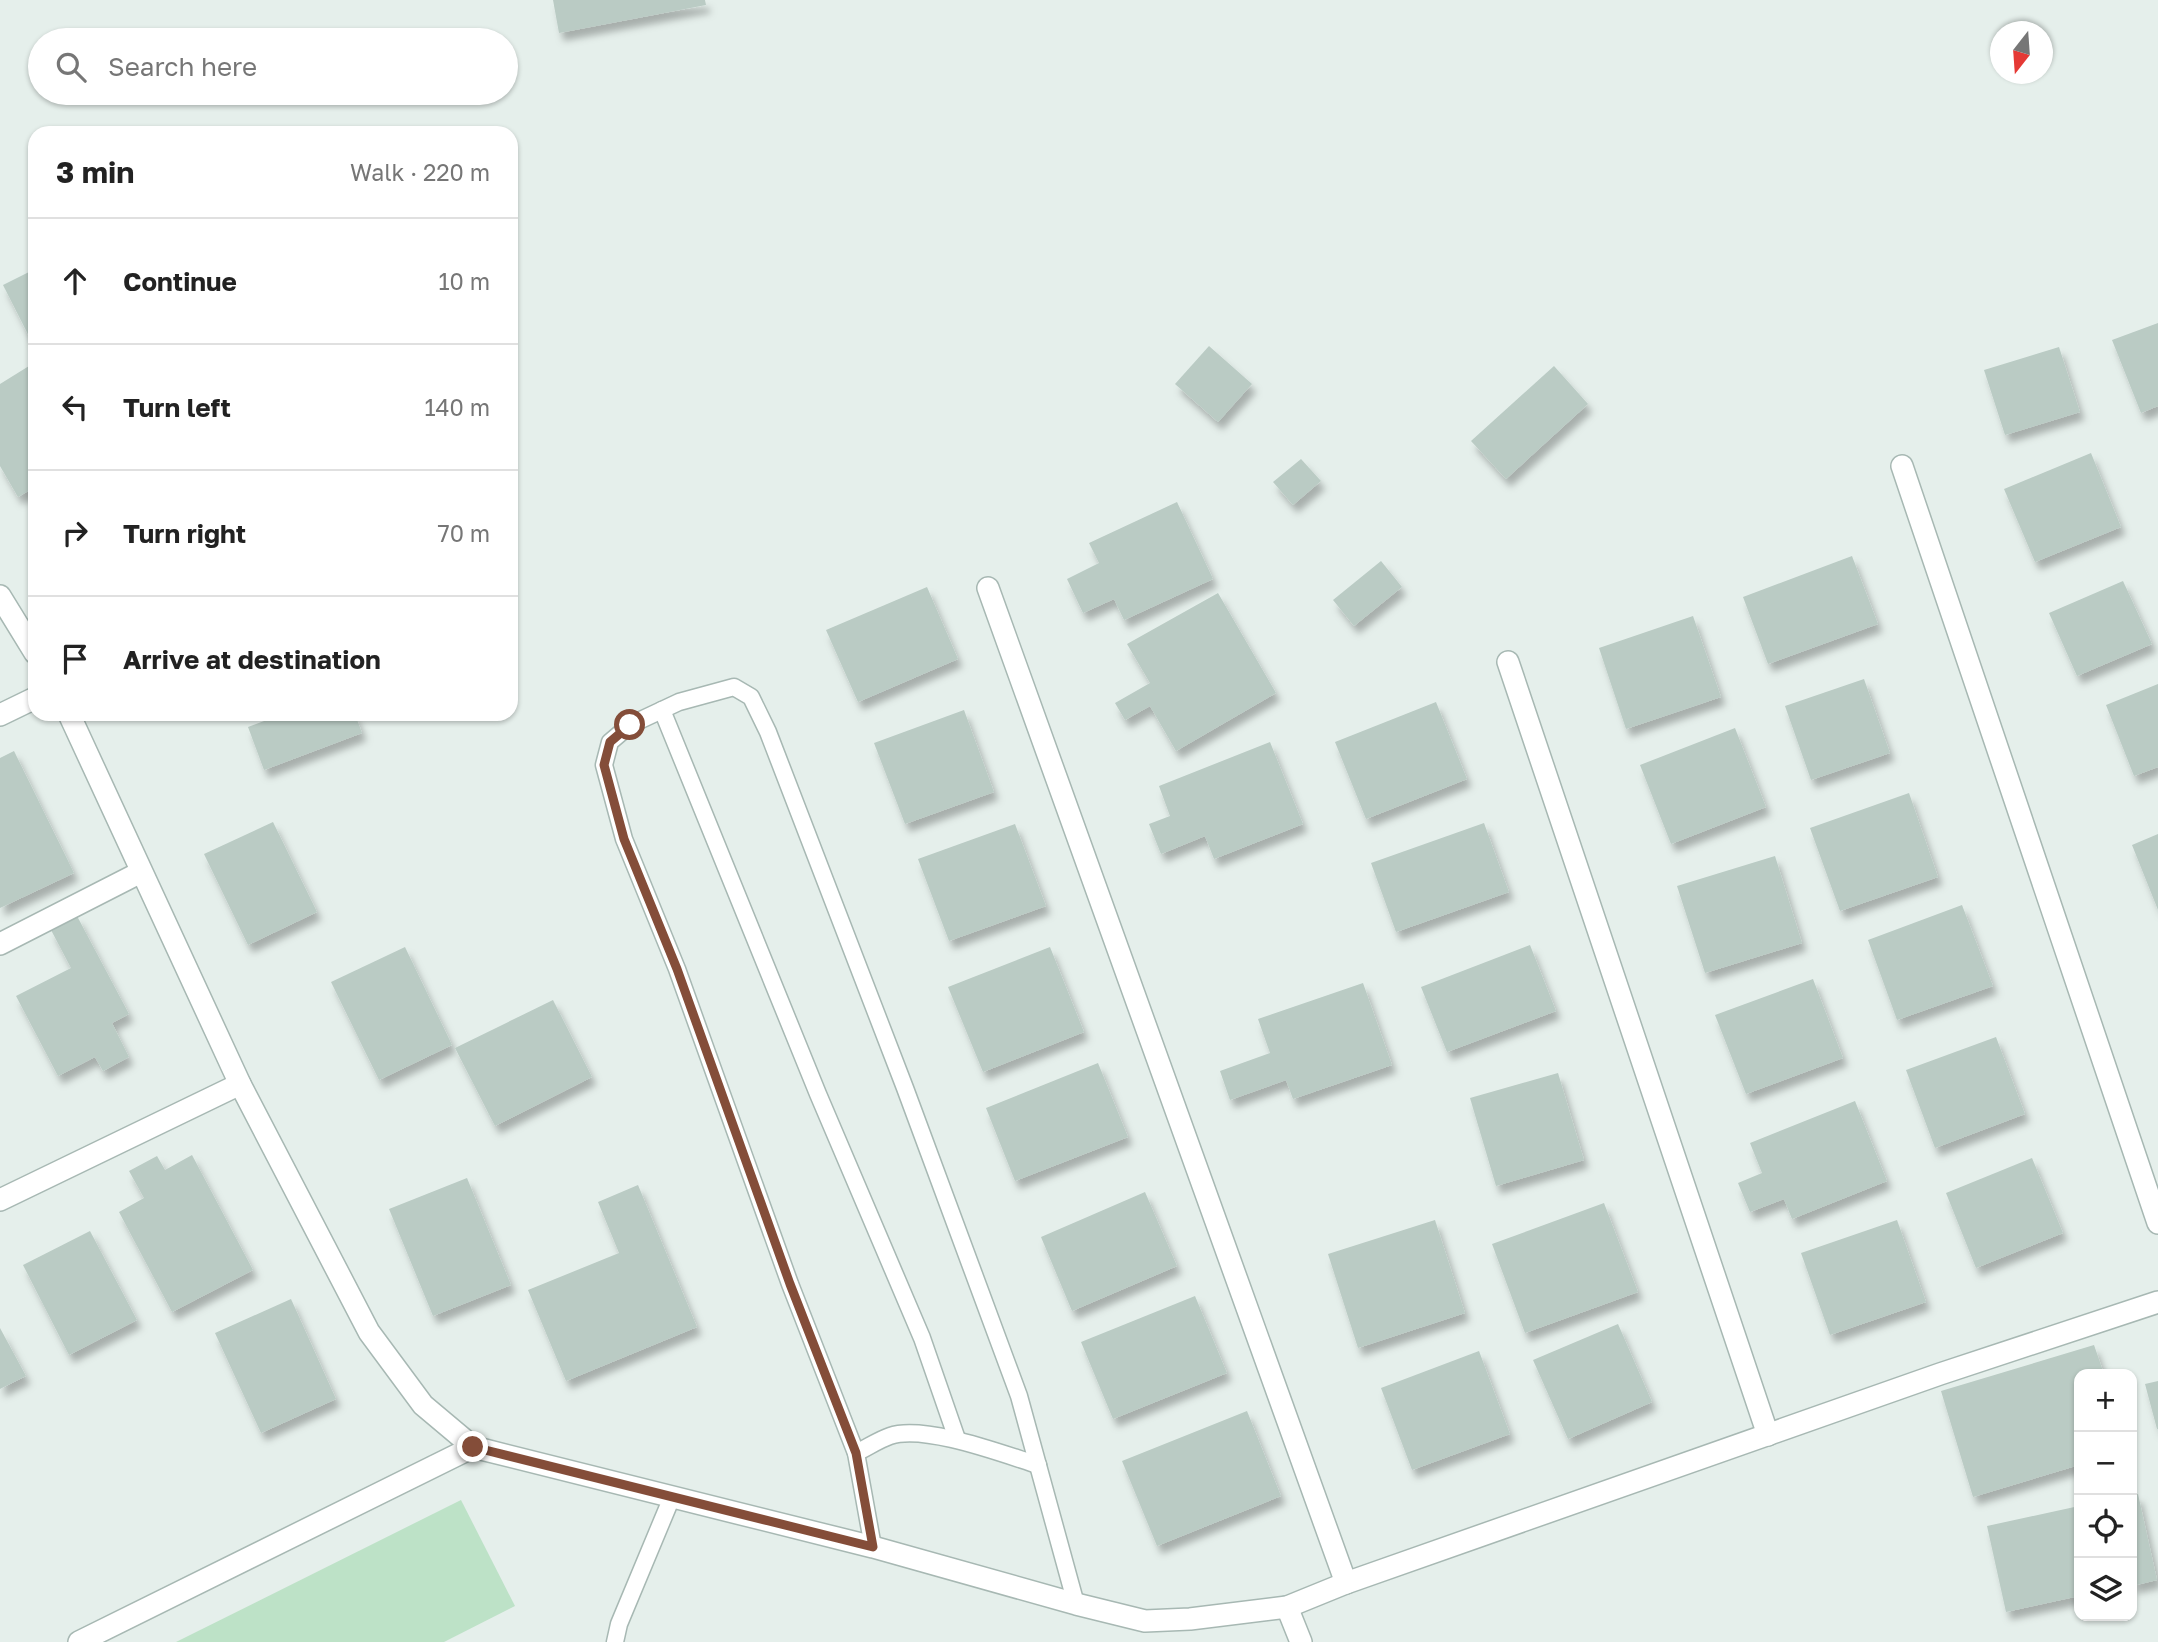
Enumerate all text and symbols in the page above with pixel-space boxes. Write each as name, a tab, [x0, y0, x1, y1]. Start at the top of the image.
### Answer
north arrow	[1990, 21, 2053, 84]
search box	[28, 28, 518, 105]
icon: search	[52, 48, 90, 86]
text: Search here	[108, 51, 257, 82]
text: 3 min	[56, 154, 134, 190]
text: Walk · 220 m	[350, 158, 490, 186]
icon: ahead	[56, 262, 94, 300]
text: Continue	[123, 266, 237, 297]
text: 10 m	[438, 267, 490, 295]
icon: left	[56, 388, 94, 426]
text: Turn left	[123, 392, 231, 423]
text: 140 m	[424, 393, 490, 421]
icon: right	[56, 514, 94, 552]
text: Turn right	[123, 518, 246, 549]
text: 70 m	[437, 519, 490, 547]
icon: arrive	[56, 640, 94, 678]
text: Arrive at destination	[123, 644, 381, 675]
route start	[614, 709, 645, 740]
map controls	[2074, 1369, 2137, 1621]
button: +	[2074, 1369, 2137, 1432]
route end	[457, 1431, 488, 1462]
button: −	[2074, 1432, 2137, 1495]
button: locate	[2074, 1495, 2137, 1558]
button: layers	[2074, 1558, 2137, 1621]

